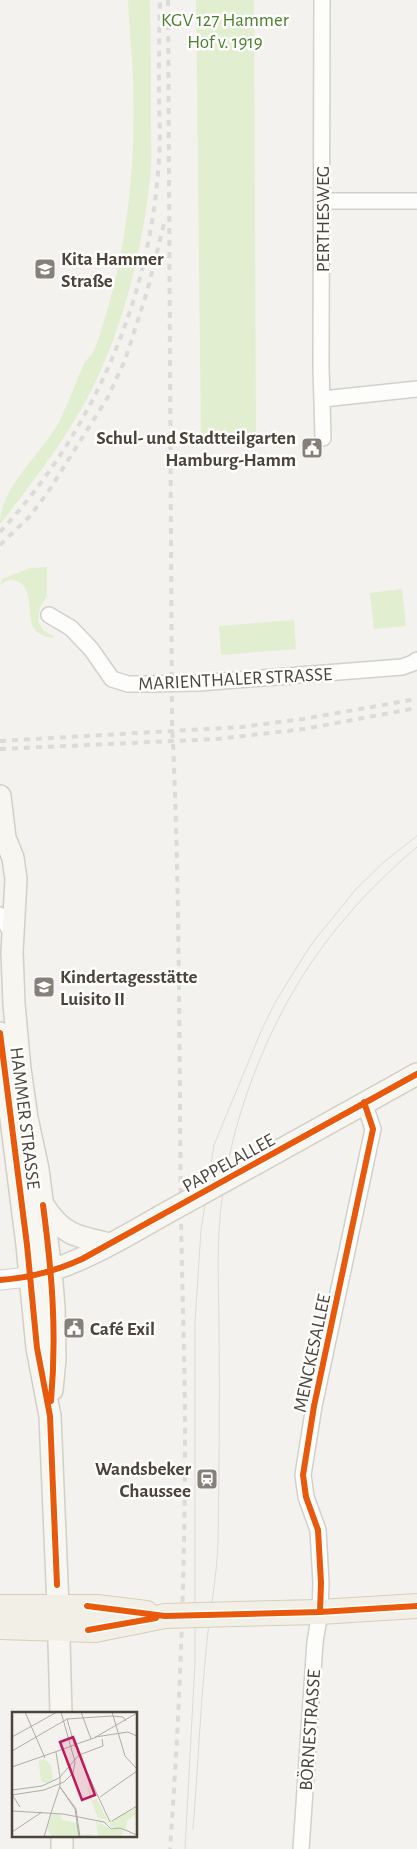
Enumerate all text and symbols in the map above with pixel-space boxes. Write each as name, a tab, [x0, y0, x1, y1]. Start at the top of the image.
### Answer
park label: KGV 127 Hammer Hof v. 1919	[161, 11, 289, 52]
street label: PERTHESWEG	[314, 166, 333, 272]
place label: Kita Hammer Straße	[61, 250, 164, 291]
school or university icon: Kita Hammer Straße	[33, 257, 57, 281]
place label: Schul- und Stadtteilgarten Hamburg-Hamm	[96, 429, 296, 470]
public building icon: Schul- und Stadtteilgarten Hamburg-Hamm	[300, 436, 324, 460]
street label: MARIENTHALER STRASSE	[138, 665, 332, 694]
place label: Kindertagesstätte Luisito II	[60, 968, 198, 1009]
school or university icon: Kindertagesstätte Luisito II	[32, 975, 56, 999]
street label: HAMMER STRASSE	[6, 1046, 43, 1191]
street label: PAPPELALLEE	[180, 1130, 278, 1196]
street label: MENCKESALLEE	[291, 1292, 334, 1414]
public building icon: Café Exil	[62, 1316, 86, 1340]
place label: Café Exil	[90, 1320, 155, 1339]
place label: Wandsbeker Chaussee	[95, 1460, 191, 1501]
station icon: Wandsbeker Chaussee	[195, 1467, 219, 1491]
street label: BÖRNESTRASSE	[296, 1669, 324, 1791]
inset map	[12, 1712, 138, 1836]

